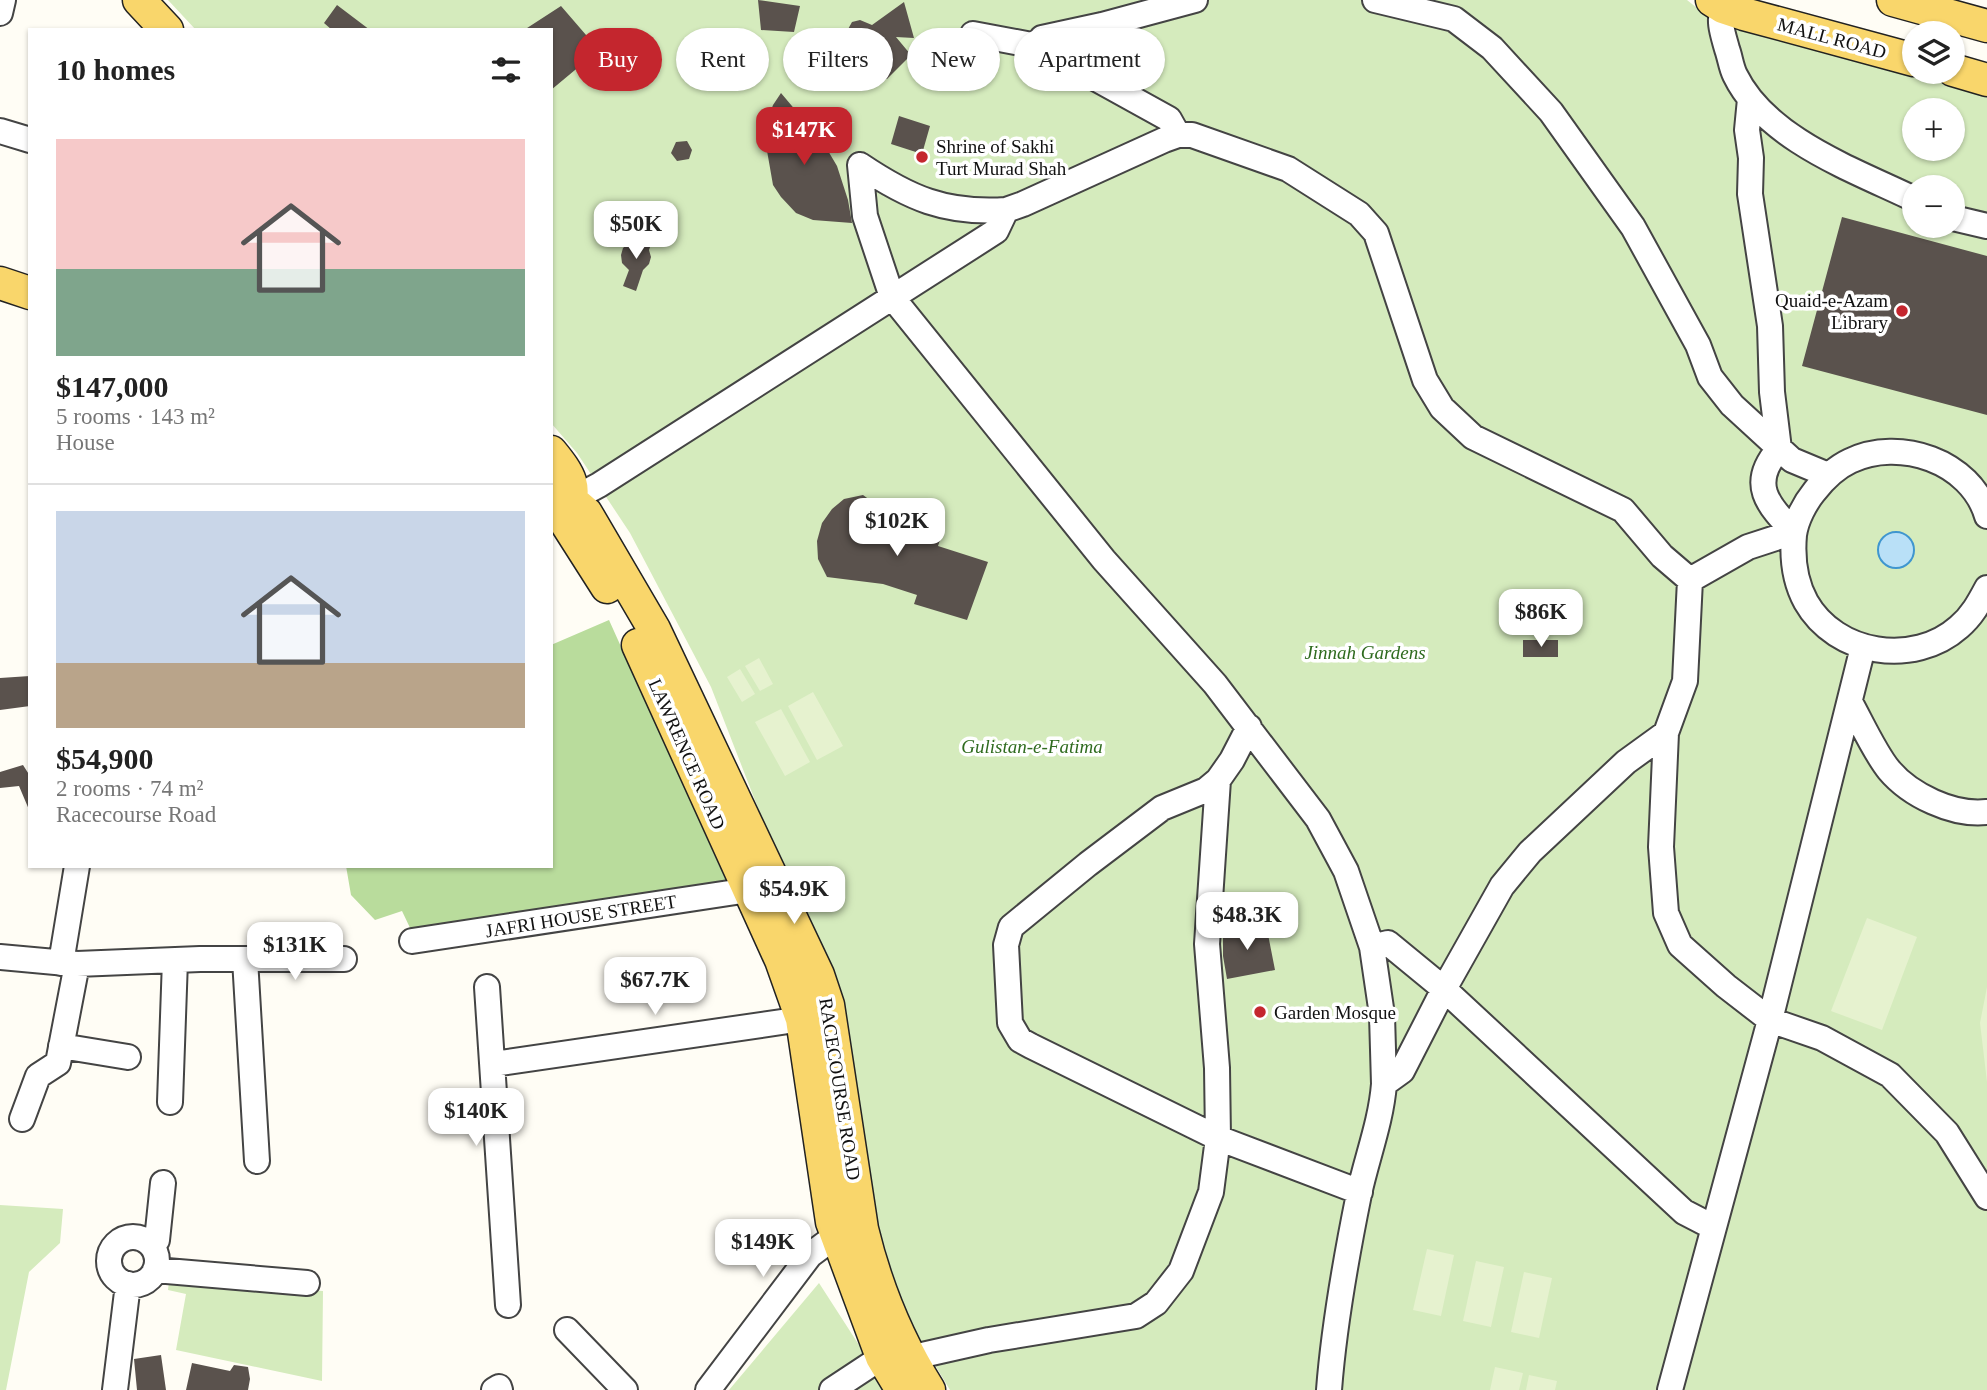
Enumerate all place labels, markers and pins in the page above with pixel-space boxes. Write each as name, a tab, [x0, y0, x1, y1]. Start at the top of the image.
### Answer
pin: $147K	[755, 108, 853, 167]
place label: Shrine of Sakhi Turt Murad Shah	[936, 136, 1067, 179]
marker: Shrine of Sakhi Turt Murad Shah	[914, 149, 930, 165]
pin: $50K	[595, 202, 677, 261]
place label: Quaid-e-Azam Library	[1775, 290, 1888, 333]
marker: Quaid-e-Azam Library	[1894, 303, 1910, 319]
pin: $102K	[848, 498, 946, 558]
pin: $86K	[1500, 590, 1582, 649]
pin: $54.9K	[737, 866, 851, 926]
pin: $48.3K	[1190, 892, 1304, 952]
pin: $131K	[246, 922, 344, 982]
pin: $67.7K	[598, 958, 712, 1017]
place label: Garden Mosque	[1274, 1002, 1396, 1023]
marker: Garden Mosque	[1252, 1004, 1268, 1020]
pin: $140K	[427, 1088, 525, 1148]
pin: $149K	[714, 1220, 812, 1279]

